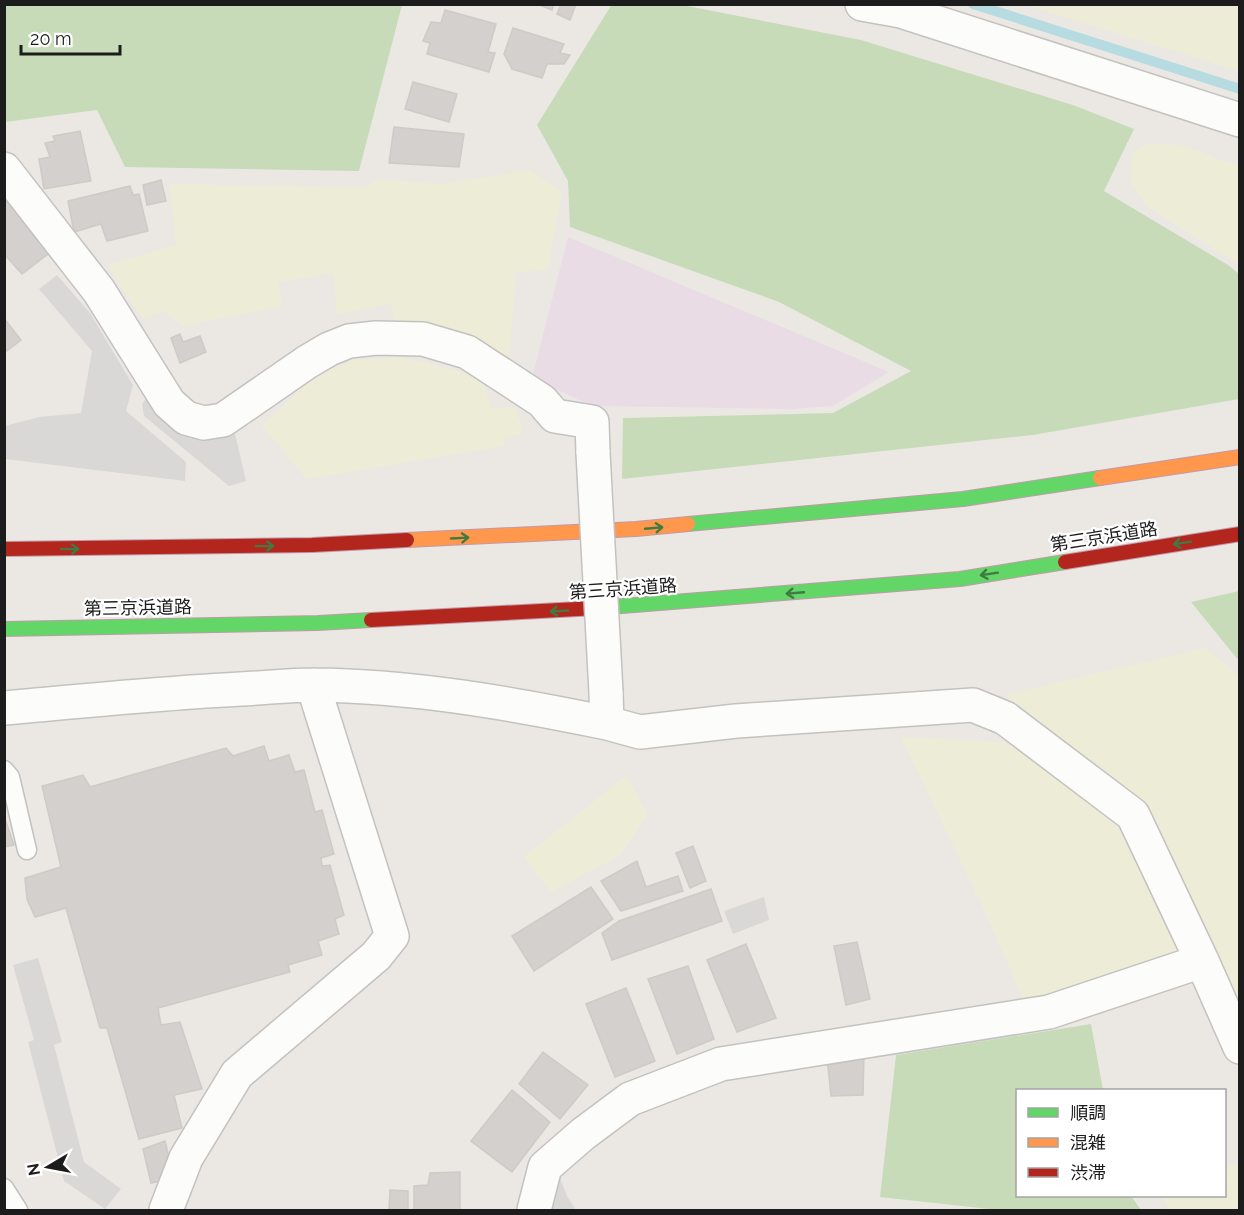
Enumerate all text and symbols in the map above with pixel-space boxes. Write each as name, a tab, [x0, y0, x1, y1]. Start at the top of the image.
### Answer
scale bar	[21, 18, 120, 56]
text: 20 m	[30, 28, 72, 49]
street label: 第三京浜道路	[1049, 518, 1159, 555]
one-way arrow	[644, 522, 664, 533]
one-way arrow	[449, 532, 469, 543]
one-way arrow	[1172, 538, 1192, 549]
one-way arrow	[254, 540, 274, 552]
one-way arrow	[59, 543, 79, 555]
one-way arrow	[980, 569, 1000, 580]
street label: 第三京浜道路	[568, 574, 678, 603]
one-way arrow	[786, 588, 806, 599]
street label: 第三京浜道路	[84, 596, 192, 619]
one-way arrow	[549, 605, 569, 616]
legend	[1016, 1089, 1226, 1197]
text: 順調	[1070, 1102, 1106, 1123]
text: 混雑	[1070, 1132, 1106, 1153]
north arrow	[18, 1137, 78, 1197]
text: N	[23, 1162, 44, 1177]
text: 渋滞	[1070, 1162, 1106, 1183]

